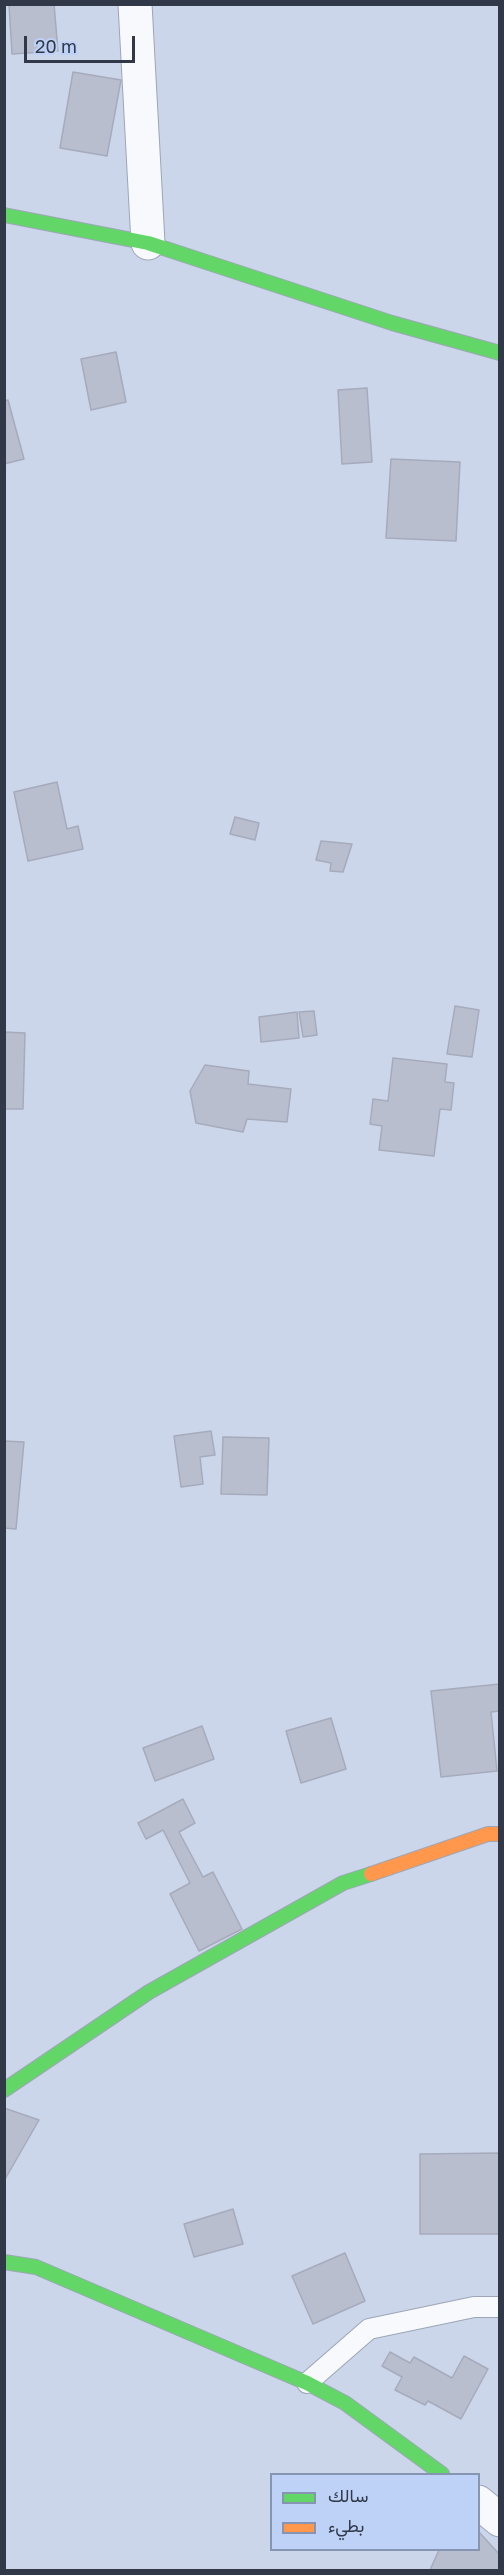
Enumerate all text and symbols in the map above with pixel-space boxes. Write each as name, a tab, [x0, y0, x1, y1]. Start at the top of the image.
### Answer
scale bar	[27, 24, 138, 62]
text: 20 m	[35, 35, 77, 57]
legend	[270, 2473, 480, 2551]
text: سالك	[328, 2484, 368, 2506]
text: بطيء	[328, 2514, 364, 2536]

